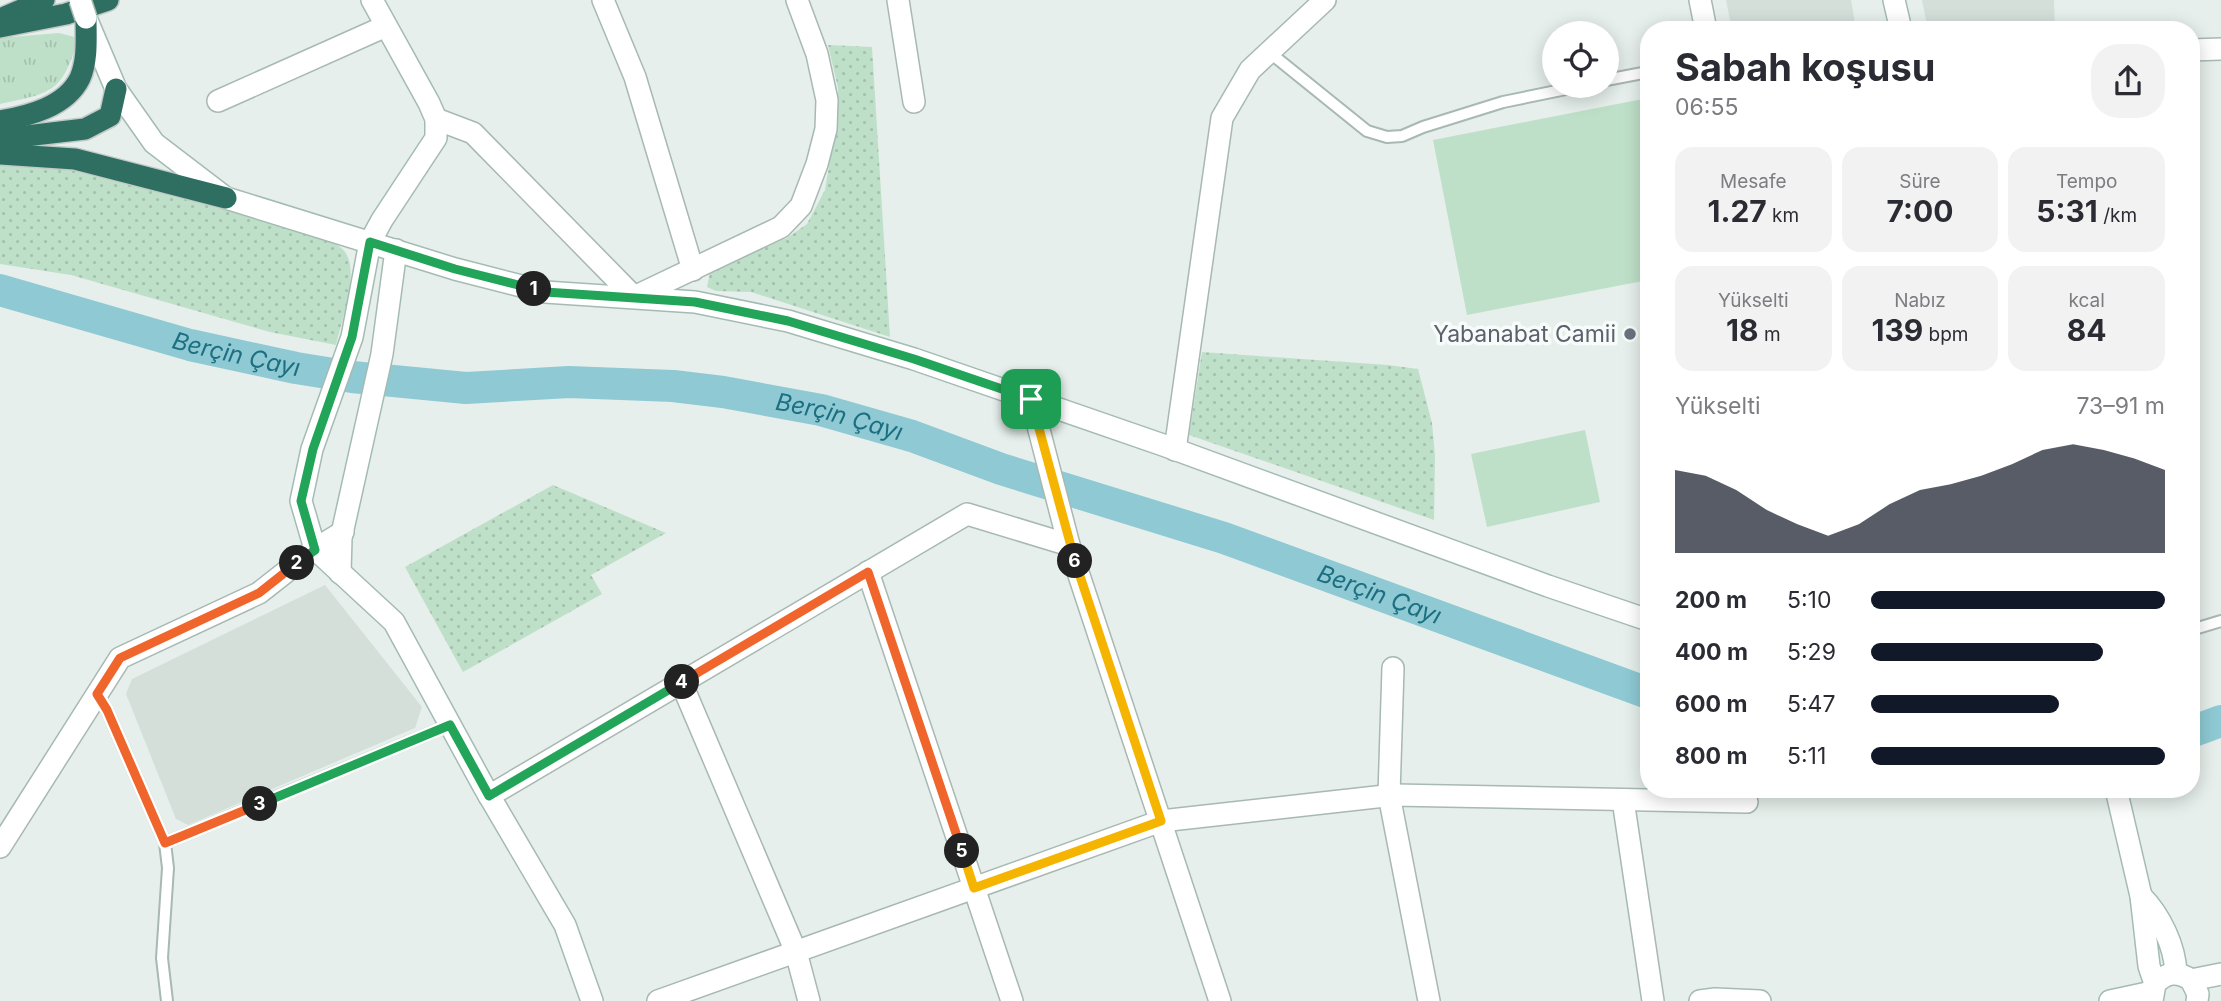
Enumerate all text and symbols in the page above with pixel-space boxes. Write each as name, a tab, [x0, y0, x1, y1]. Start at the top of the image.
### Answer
map controls	[1542, 21, 1619, 98]
button: locate	[1542, 21, 1619, 98]
text: Sabah koşusu	[1675, 44, 1935, 90]
button: share	[2091, 44, 2165, 118]
text: 06:55	[1675, 93, 1738, 121]
text: Mesafe	[1720, 170, 1787, 193]
text: Süre	[1899, 170, 1941, 193]
text: Tempo	[2056, 170, 2117, 193]
text: 1.27	[1707, 193, 1767, 229]
text: 7:00	[1887, 193, 1953, 229]
text: 5:31	[2036, 193, 2098, 229]
text: km	[1767, 204, 1799, 227]
text: /km	[2098, 204, 2137, 227]
pin: 1	[516, 272, 552, 306]
text: 1	[529, 277, 538, 300]
text: Yükselti	[1718, 289, 1789, 312]
text: Nabız	[1894, 289, 1946, 312]
text: kcal	[2069, 289, 2105, 312]
text: 18	[1726, 312, 1759, 348]
text: 139	[1871, 312, 1923, 348]
text: 84	[2067, 312, 2107, 348]
place label: Yabanabat Camii	[1433, 320, 1616, 348]
text: m	[1759, 323, 1781, 346]
text: bpm	[1923, 323, 1969, 346]
water label: Berçin Çayı	[169, 326, 302, 382]
marker: Yabanabat Camii	[1622, 326, 1638, 342]
pin	[1001, 369, 1061, 429]
icon: arrive	[1012, 380, 1050, 418]
water label: Berçin Çayı	[773, 387, 906, 447]
text: Yükselti	[1675, 392, 1760, 420]
text: 73–91 m	[2076, 392, 2165, 420]
pin: 6	[1058, 544, 1092, 578]
pin: 2	[280, 546, 314, 580]
text: 6	[1068, 549, 1081, 572]
text: 2	[291, 551, 302, 574]
water label: Berçin Çayı	[1313, 558, 1446, 630]
text: 200 m	[1675, 586, 1747, 614]
text: 5:10	[1787, 586, 1831, 614]
text: 400 m	[1675, 638, 1748, 666]
text: 5:29	[1787, 638, 1836, 666]
pin: 4	[664, 664, 700, 700]
text: 4	[675, 670, 688, 693]
text: 600 m	[1675, 690, 1747, 718]
text: 5:47	[1787, 690, 1835, 718]
text: 800 m	[1675, 742, 1747, 770]
text: 5:11	[1787, 742, 1826, 770]
pin: 3	[243, 786, 278, 822]
text: 3	[253, 792, 266, 815]
pin: 5	[944, 834, 979, 868]
text: 5	[955, 839, 968, 862]

